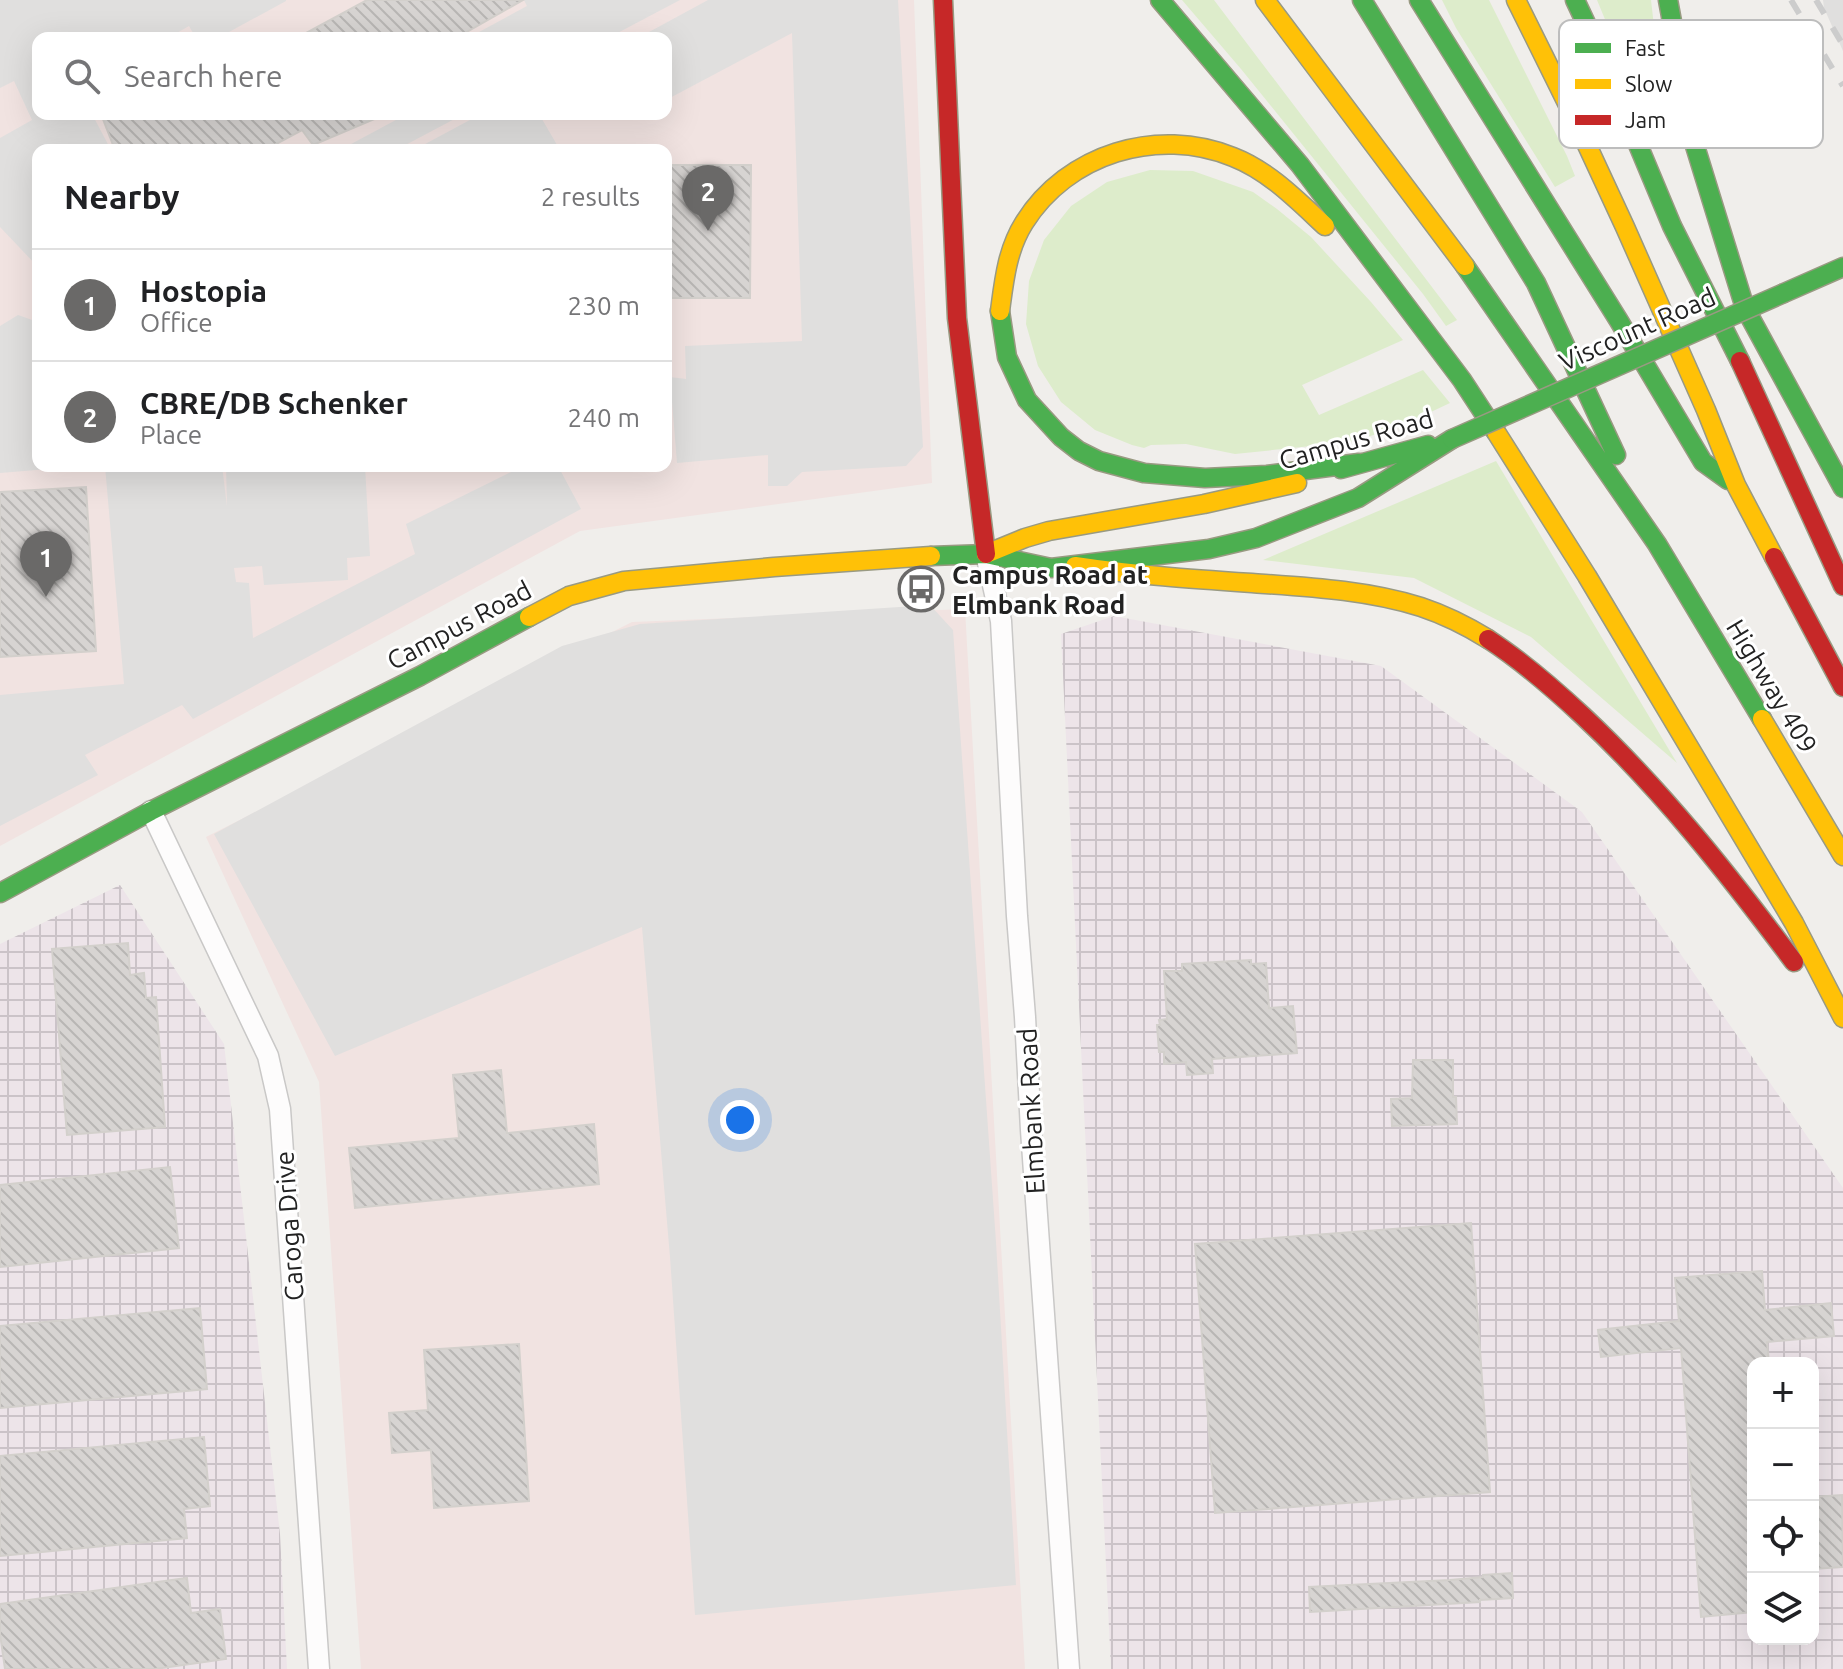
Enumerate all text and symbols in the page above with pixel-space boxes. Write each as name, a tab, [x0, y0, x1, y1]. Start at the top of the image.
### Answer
legend	[1559, 20, 1823, 148]
search box	[32, 32, 672, 120]
text: Fast	[1625, 35, 1666, 60]
icon: search	[60, 54, 104, 98]
text: Search here	[124, 59, 283, 93]
text: Slow	[1625, 71, 1672, 96]
text: Jam	[1625, 107, 1666, 132]
pin: 2	[682, 165, 734, 231]
text: Nearby	[64, 177, 179, 215]
text: 2 results	[541, 182, 640, 211]
text: Hostopia	[140, 274, 267, 308]
street label: Viscount Road	[1554, 282, 1720, 376]
text: 1	[83, 291, 97, 320]
text: 230 m	[568, 291, 640, 320]
text: Office	[140, 308, 213, 337]
text: CBRE/DB Schenker	[140, 386, 408, 420]
text: 2	[83, 403, 97, 432]
text: 240 m	[568, 403, 640, 432]
street label: Campus Road	[1276, 403, 1436, 475]
text: Place	[140, 420, 202, 449]
pin: 1	[20, 531, 72, 597]
place label: Campus Road at Elmbank Road	[952, 560, 1148, 619]
bus stop icon: Campus Road at Elmbank Road	[897, 565, 945, 613]
street label: Campus Road	[382, 575, 536, 675]
street label: Highway 409	[1721, 614, 1823, 758]
street label: Elmbank Road	[1012, 1027, 1050, 1195]
your location	[720, 1100, 760, 1140]
street label: Caroga Drive	[269, 1150, 309, 1302]
map controls	[1747, 1357, 1819, 1645]
button: +	[1747, 1357, 1819, 1429]
button: −	[1747, 1429, 1819, 1501]
button: locate	[1747, 1501, 1819, 1573]
button: layers	[1747, 1573, 1819, 1645]

